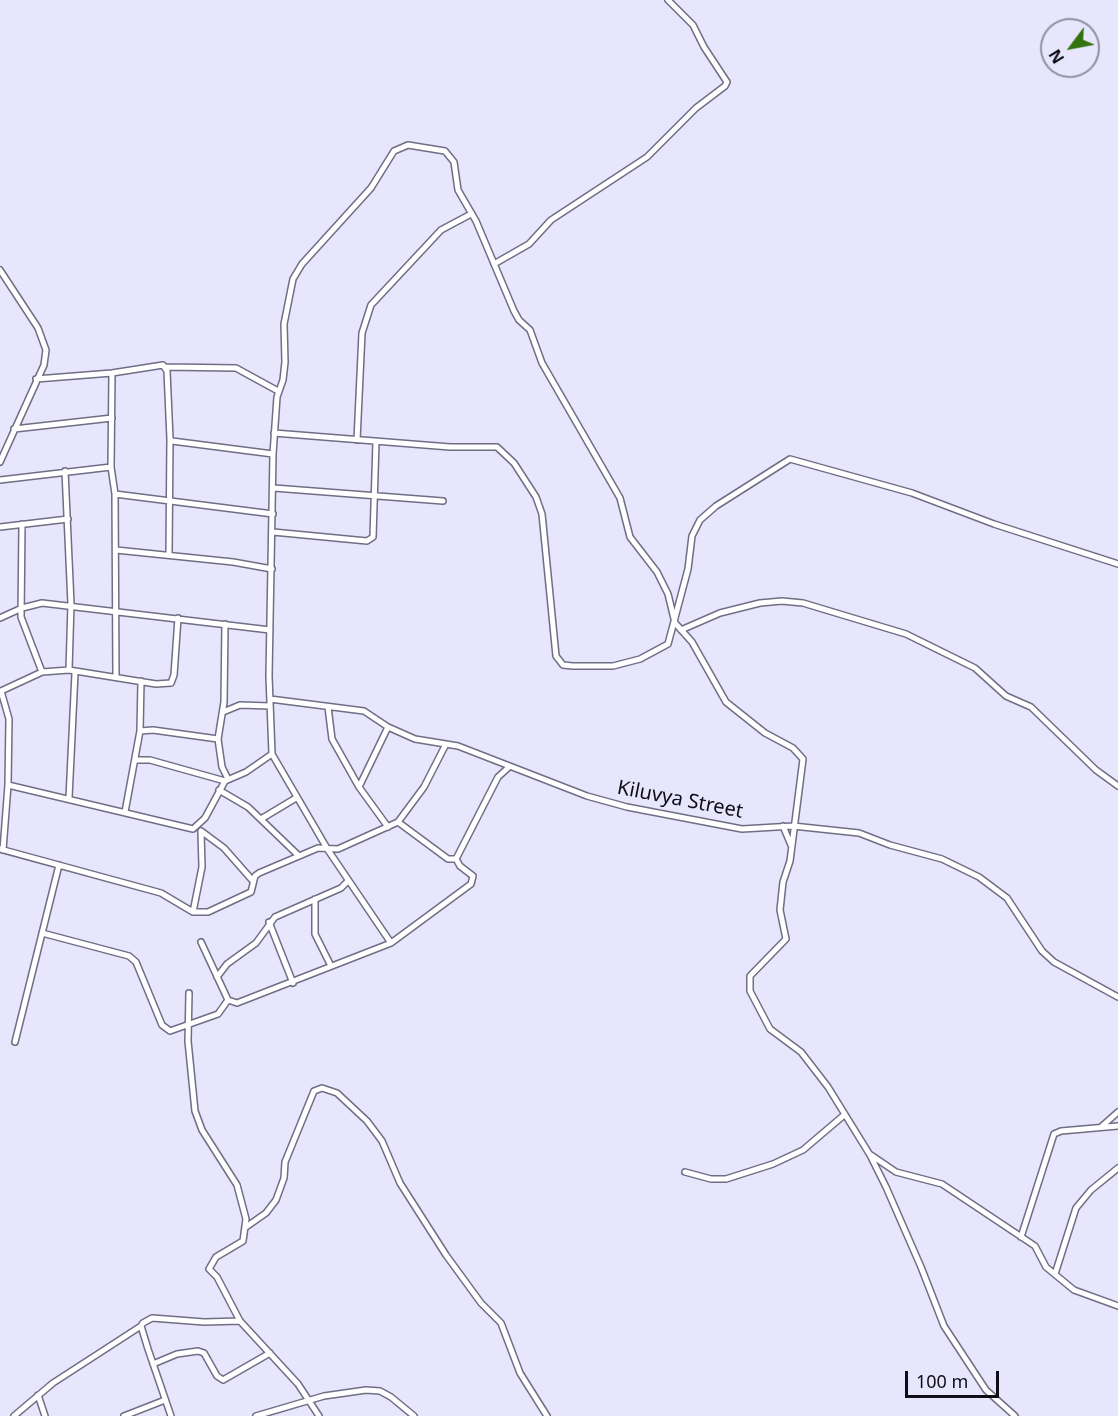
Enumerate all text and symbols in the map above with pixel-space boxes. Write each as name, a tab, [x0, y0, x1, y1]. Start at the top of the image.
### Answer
north arrow	[1040, 18, 1100, 78]
text: N	[1044, 45, 1069, 68]
street label: Kiluvya Street	[615, 776, 745, 824]
scale bar	[908, 1359, 1002, 1397]
text: 100 m	[916, 1369, 968, 1393]

